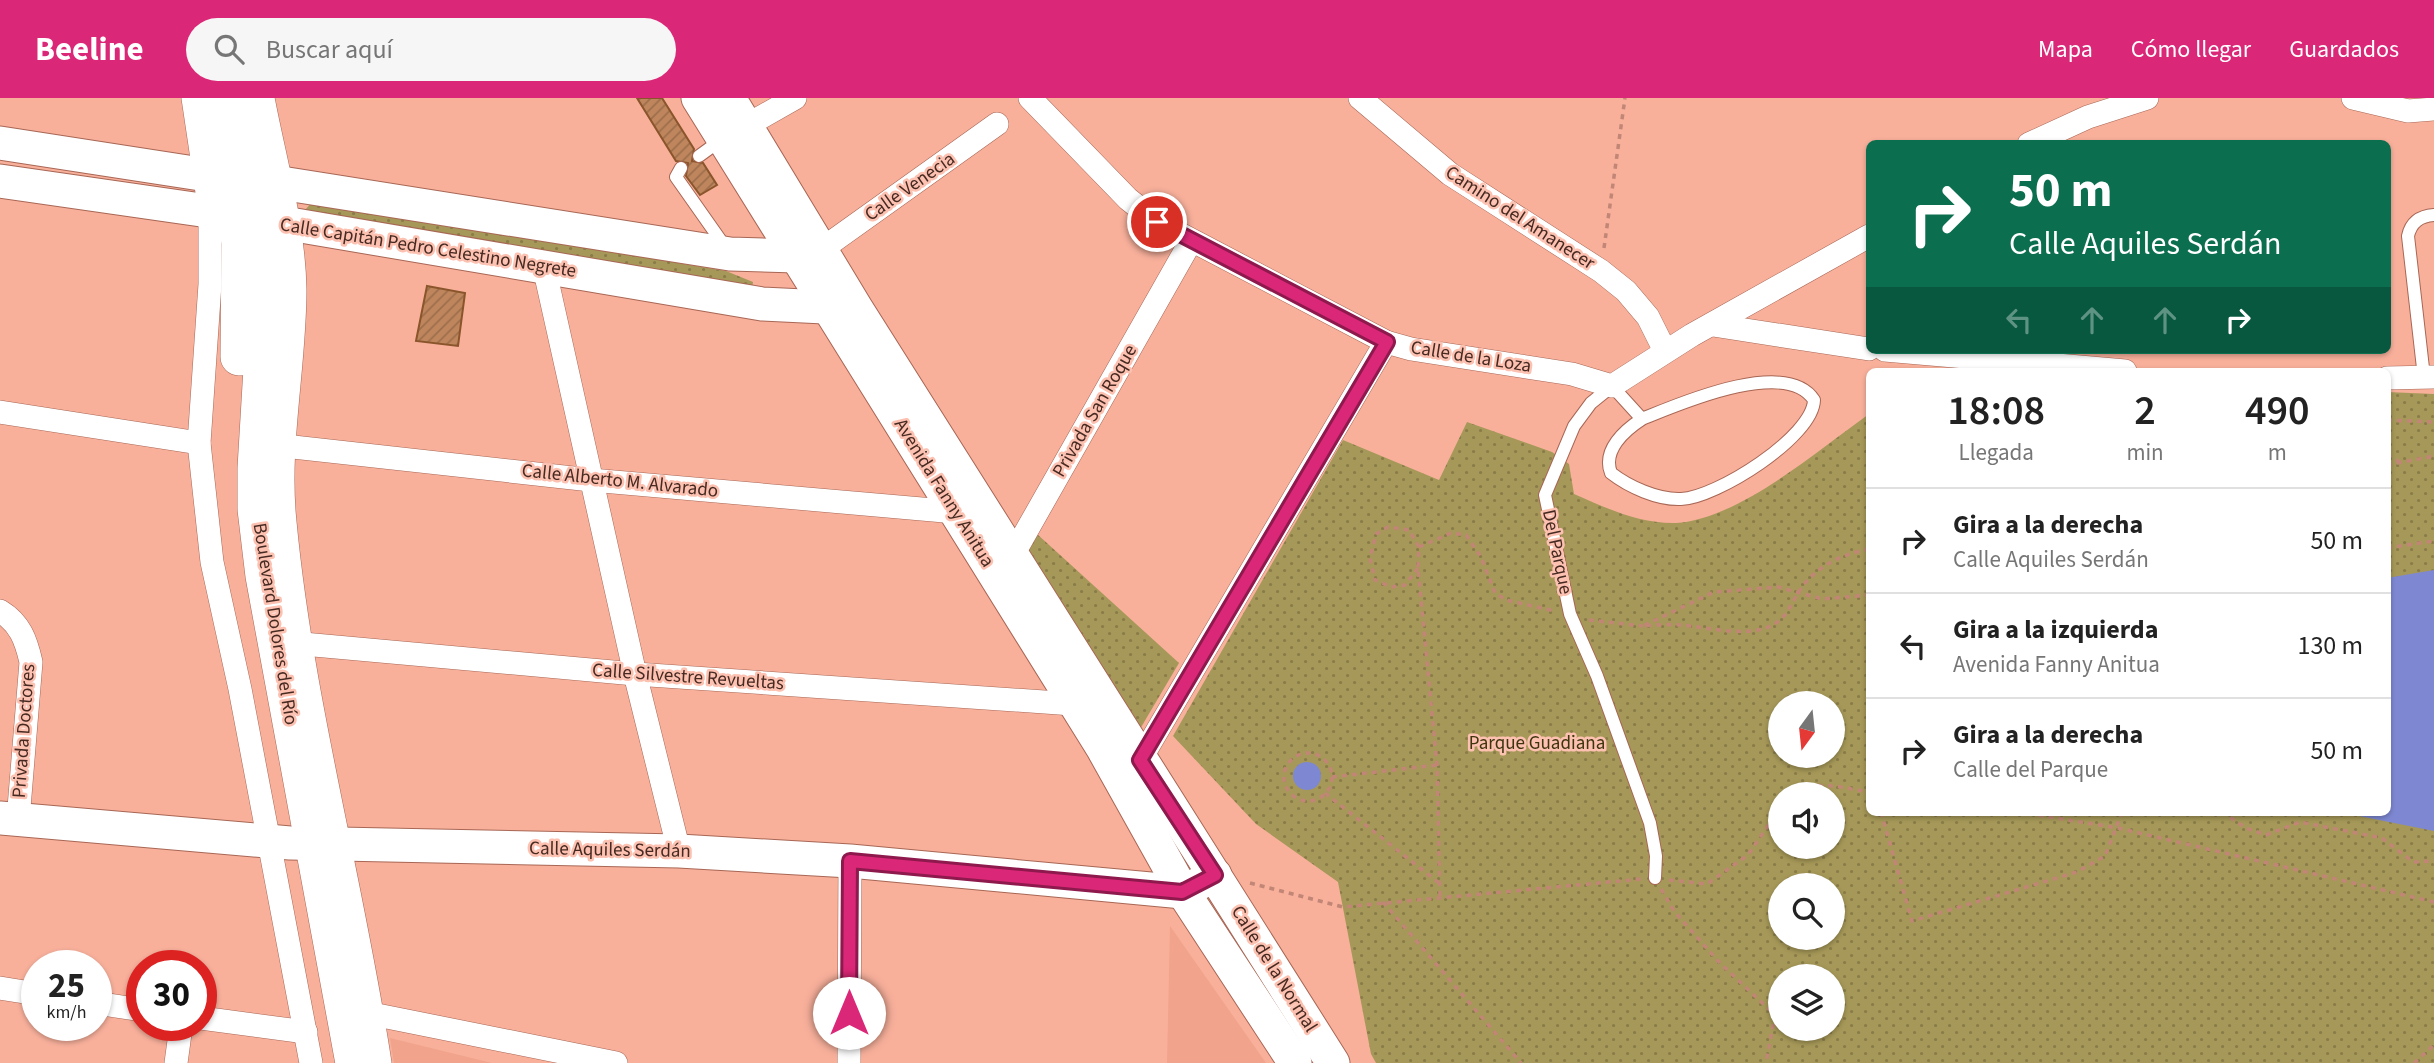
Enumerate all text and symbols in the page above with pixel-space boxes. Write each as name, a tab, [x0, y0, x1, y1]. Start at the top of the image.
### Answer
search box	[186, 18, 676, 81]
text: Beeline	[35, 26, 144, 73]
icon: search	[210, 30, 248, 68]
text: Buscar aquí	[266, 31, 393, 68]
text: Mapa	[2038, 32, 2093, 67]
text: Cómo llegar	[2131, 32, 2251, 67]
text: Guardados	[2289, 32, 2399, 67]
street label: Calle Venecia	[859, 146, 961, 228]
text: 50 m	[2009, 156, 2113, 226]
street label: Camino del Amanecer	[1440, 159, 1601, 277]
icon: right	[1894, 168, 1985, 259]
pin	[1127, 192, 1187, 252]
icon: arrive	[1138, 203, 1176, 241]
street label: Calle Capitán Pedro Celestino Negrete	[278, 211, 578, 285]
text: Calle Aquiles Serdán	[2009, 221, 2281, 267]
icon: left	[2000, 301, 2038, 339]
icon: ahead	[2073, 301, 2111, 339]
icon: ahead	[2146, 301, 2184, 339]
icon: right	[2219, 301, 2257, 339]
street label: Calle de la Loza	[1409, 334, 1533, 380]
street label: Privada San Roque	[1046, 340, 1144, 482]
text: 18:08	[1947, 381, 2045, 441]
text: 2	[2134, 381, 2156, 441]
text: 490	[2245, 381, 2310, 441]
street label: Avenida Fanny Anitua	[887, 413, 1001, 573]
text: Llegada	[1959, 436, 2034, 469]
text: min	[2126, 436, 2164, 469]
text: m	[2268, 436, 2287, 469]
street label: Calle Alberto M. Alvarado	[520, 457, 720, 505]
text: Gira a la derecha	[1953, 506, 2143, 543]
street label: Del Parque	[1535, 507, 1579, 597]
street label: Boulevard Dolores del Río	[246, 521, 304, 727]
icon: right	[1894, 522, 1932, 560]
text: 50 m	[2310, 522, 2363, 559]
text: Calle Aquiles Serdán	[1953, 543, 2149, 576]
text: Gira a la izquierda	[1953, 611, 2158, 648]
icon: left	[1894, 627, 1932, 665]
text: 130 m	[2297, 627, 2363, 664]
text: Avenida Fanny Anitua	[1953, 648, 2160, 681]
street label: Calle Silvestre Revueltas	[591, 657, 785, 697]
street label: Privada Doctores	[6, 663, 42, 799]
north arrow	[1768, 691, 1844, 768]
map controls	[1768, 691, 1845, 1041]
text: Gira a la derecha	[1953, 716, 2143, 753]
park label: Parque Guadiana	[1469, 730, 1605, 757]
icon: right	[1894, 732, 1932, 770]
text: 50 m	[2310, 732, 2363, 769]
text: Calle del Parque	[1953, 753, 2108, 786]
button: sound	[1768, 782, 1845, 859]
street label: Calle Aquiles Serdán	[529, 835, 691, 865]
button: search	[1768, 873, 1845, 950]
street label: Calle de la Normal	[1224, 900, 1324, 1038]
speed limit sign: 30	[126, 950, 217, 1041]
text: 25	[48, 961, 85, 1011]
button: layers	[1768, 964, 1845, 1041]
position arrow	[812, 976, 886, 1050]
text: km/h	[47, 1000, 86, 1025]

